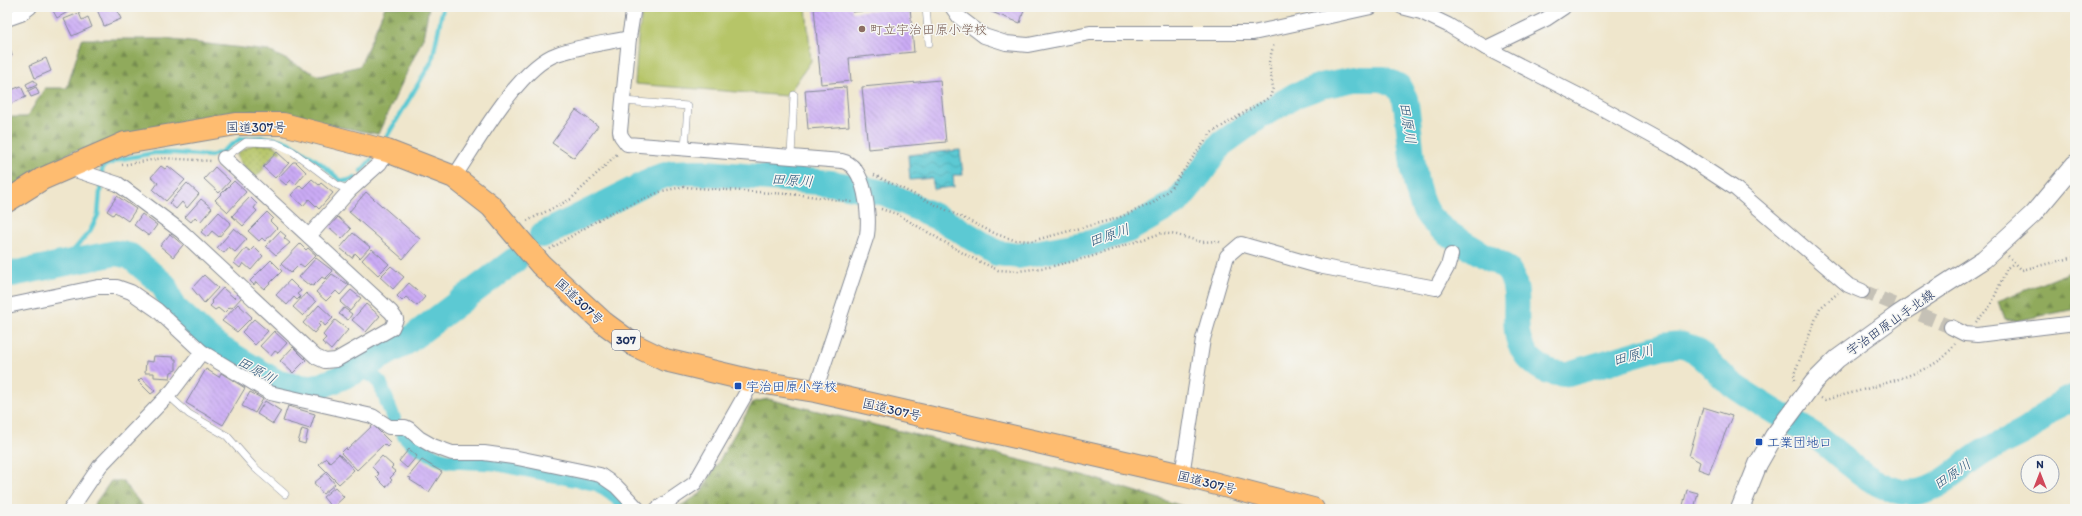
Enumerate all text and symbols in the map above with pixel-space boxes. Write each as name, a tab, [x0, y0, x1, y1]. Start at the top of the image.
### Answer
place label: 町立宇治田原小学校	[870, 22, 987, 37]
marker: 町立宇治田原小学校	[857, 24, 867, 34]
water label: 田原川	[1396, 101, 1419, 145]
street label: 国道307号	[226, 120, 286, 135]
water label: 田原川	[770, 171, 814, 190]
water label: 田原川	[1087, 221, 1132, 250]
street label: 国道307号	[552, 275, 607, 327]
street label: 宇治田原山手北線	[1843, 286, 1938, 358]
road number: 307	[612, 330, 640, 350]
water label: 田原川	[1611, 342, 1656, 369]
water label: 田原川	[234, 353, 279, 388]
place label: 宇治田原小学校	[746, 379, 837, 394]
marker: 宇治田原小学校	[733, 381, 743, 391]
street label: 国道307号	[861, 395, 923, 424]
place label: 工業団地口	[1767, 435, 1832, 450]
marker: 工業団地口	[1754, 437, 1764, 447]
north arrow	[2020, 454, 2060, 494]
water label: 田原川	[1930, 456, 1974, 493]
text: N	[2036, 458, 2044, 471]
street label: 国道307号	[1176, 468, 1238, 497]

